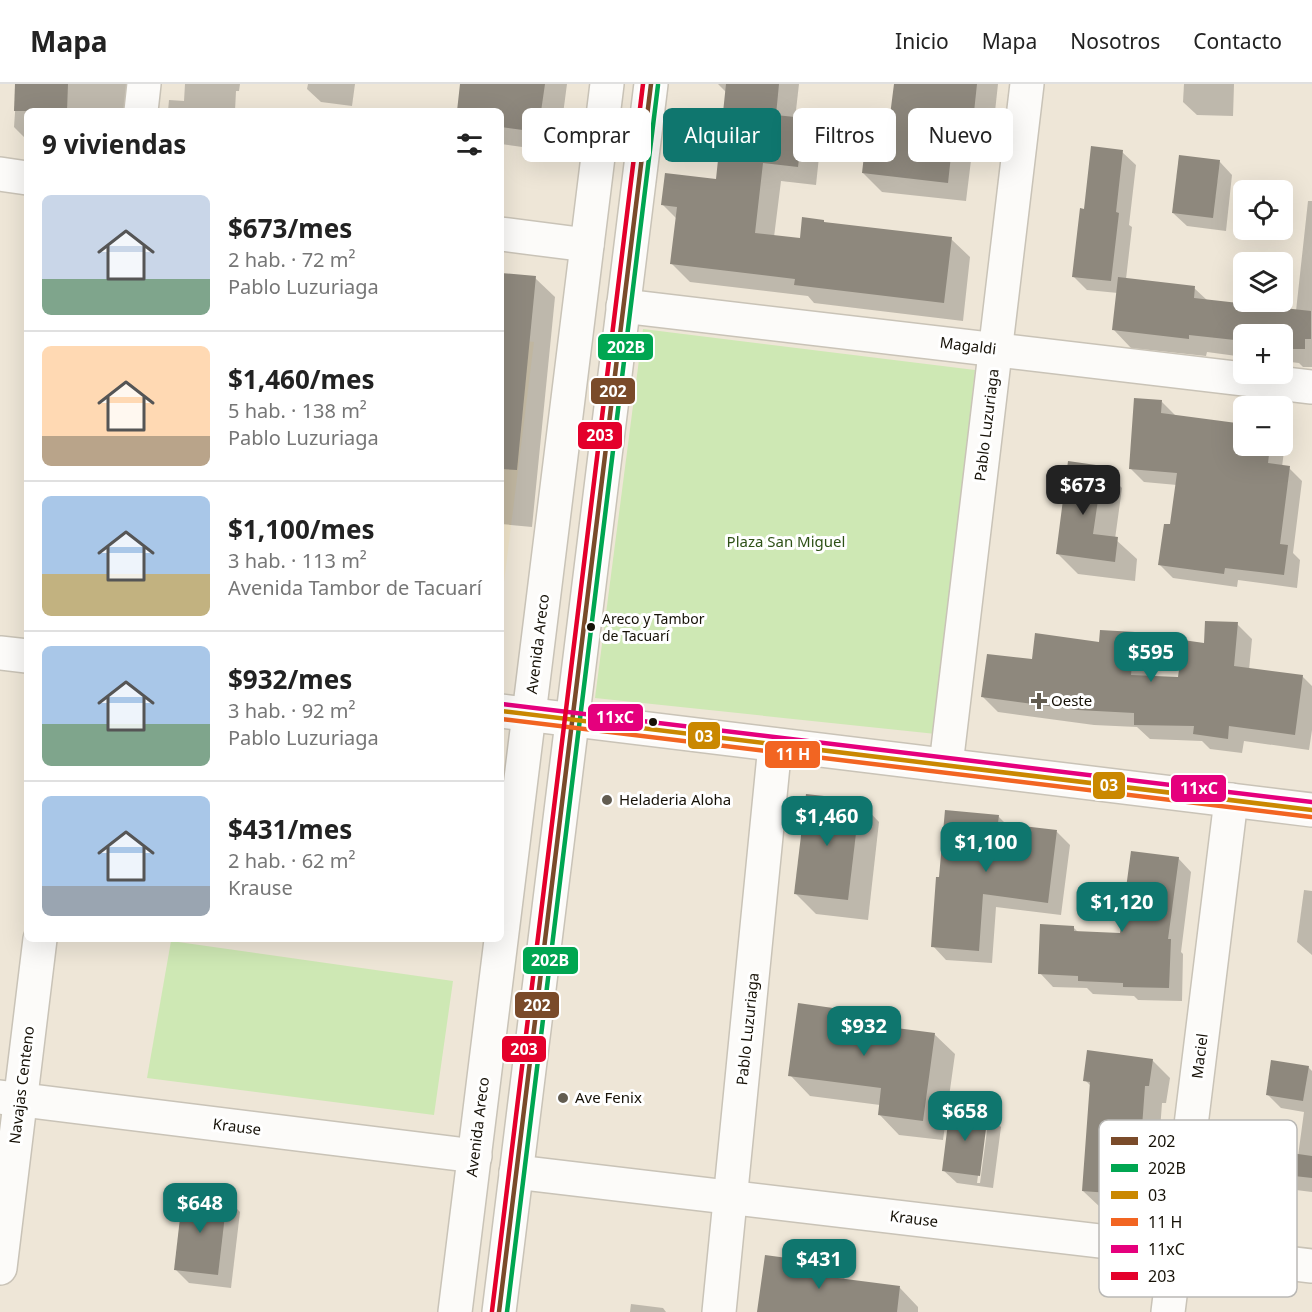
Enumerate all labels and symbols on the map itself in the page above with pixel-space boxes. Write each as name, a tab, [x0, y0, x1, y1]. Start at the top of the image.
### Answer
street label: Magaldi	[939, 332, 997, 358]
line badge: 202B	[597, 333, 654, 361]
text: 202B	[607, 336, 645, 358]
street label: Pablo Luzuriaga	[969, 368, 1003, 482]
line badge: 202	[590, 377, 636, 405]
text: 202	[599, 380, 627, 402]
line badge: 203	[577, 421, 623, 450]
text: 203	[586, 424, 614, 446]
pin: $673	[1047, 465, 1119, 516]
park label: Plaza San Miguel	[727, 531, 845, 551]
street label: Avenida Areco	[521, 593, 553, 695]
place label: Areco y Tambor de Tacuarí	[602, 609, 705, 645]
marker: Areco y Tambor de Tacuarí	[585, 621, 597, 633]
pin: $595	[1115, 632, 1187, 683]
place label: Oeste	[1051, 690, 1092, 710]
marker: Oeste	[1032, 694, 1046, 708]
line badge: 11xC	[587, 703, 644, 732]
text: 11xC	[596, 706, 634, 728]
unlabelled marker	[647, 716, 659, 728]
line badge: 03	[687, 721, 721, 750]
text: 03	[695, 725, 713, 747]
line badge: 11 H	[764, 740, 821, 769]
text: 11 H	[776, 743, 810, 765]
line badge: 03	[1092, 771, 1126, 800]
text: 03	[1100, 774, 1118, 796]
line badge: 11xC	[1170, 774, 1227, 803]
text: 11xC	[1180, 777, 1218, 799]
place label: Heladeria Aloha	[619, 789, 731, 809]
marker: Heladeria Aloha	[600, 793, 614, 807]
pin: $1,460	[778, 796, 876, 847]
pin: $1,100	[937, 822, 1035, 873]
pin: $1,120	[1073, 882, 1171, 933]
line badge: 202B	[522, 946, 579, 975]
text: 202B	[531, 949, 569, 971]
street label: Pablo Luzuriaga	[731, 972, 763, 1086]
line badge: 202	[514, 991, 560, 1019]
text: 202	[523, 994, 551, 1016]
pin: $932	[828, 1006, 900, 1057]
street label: Navajas Centeno	[4, 1025, 38, 1145]
street label: Maciel	[1186, 1032, 1212, 1080]
line badge: 203	[501, 1035, 547, 1063]
text: 203	[510, 1038, 538, 1060]
street label: Avenida Areco	[461, 1076, 493, 1178]
place label: Ave Fenix	[575, 1087, 642, 1107]
marker: Ave Fenix	[556, 1091, 570, 1105]
pin: $658	[929, 1091, 1001, 1142]
street label: Krause	[212, 1113, 262, 1139]
legend	[1099, 1120, 1297, 1297]
text: 202	[1148, 1130, 1175, 1152]
text: 202B	[1148, 1157, 1186, 1179]
pin: $648	[164, 1183, 236, 1234]
text: 03	[1148, 1184, 1166, 1206]
street label: Krause	[889, 1205, 939, 1231]
text: 11 H	[1148, 1211, 1182, 1233]
text: 11xC	[1148, 1238, 1185, 1260]
pin: $431	[783, 1239, 855, 1290]
text: 203	[1148, 1265, 1175, 1287]

